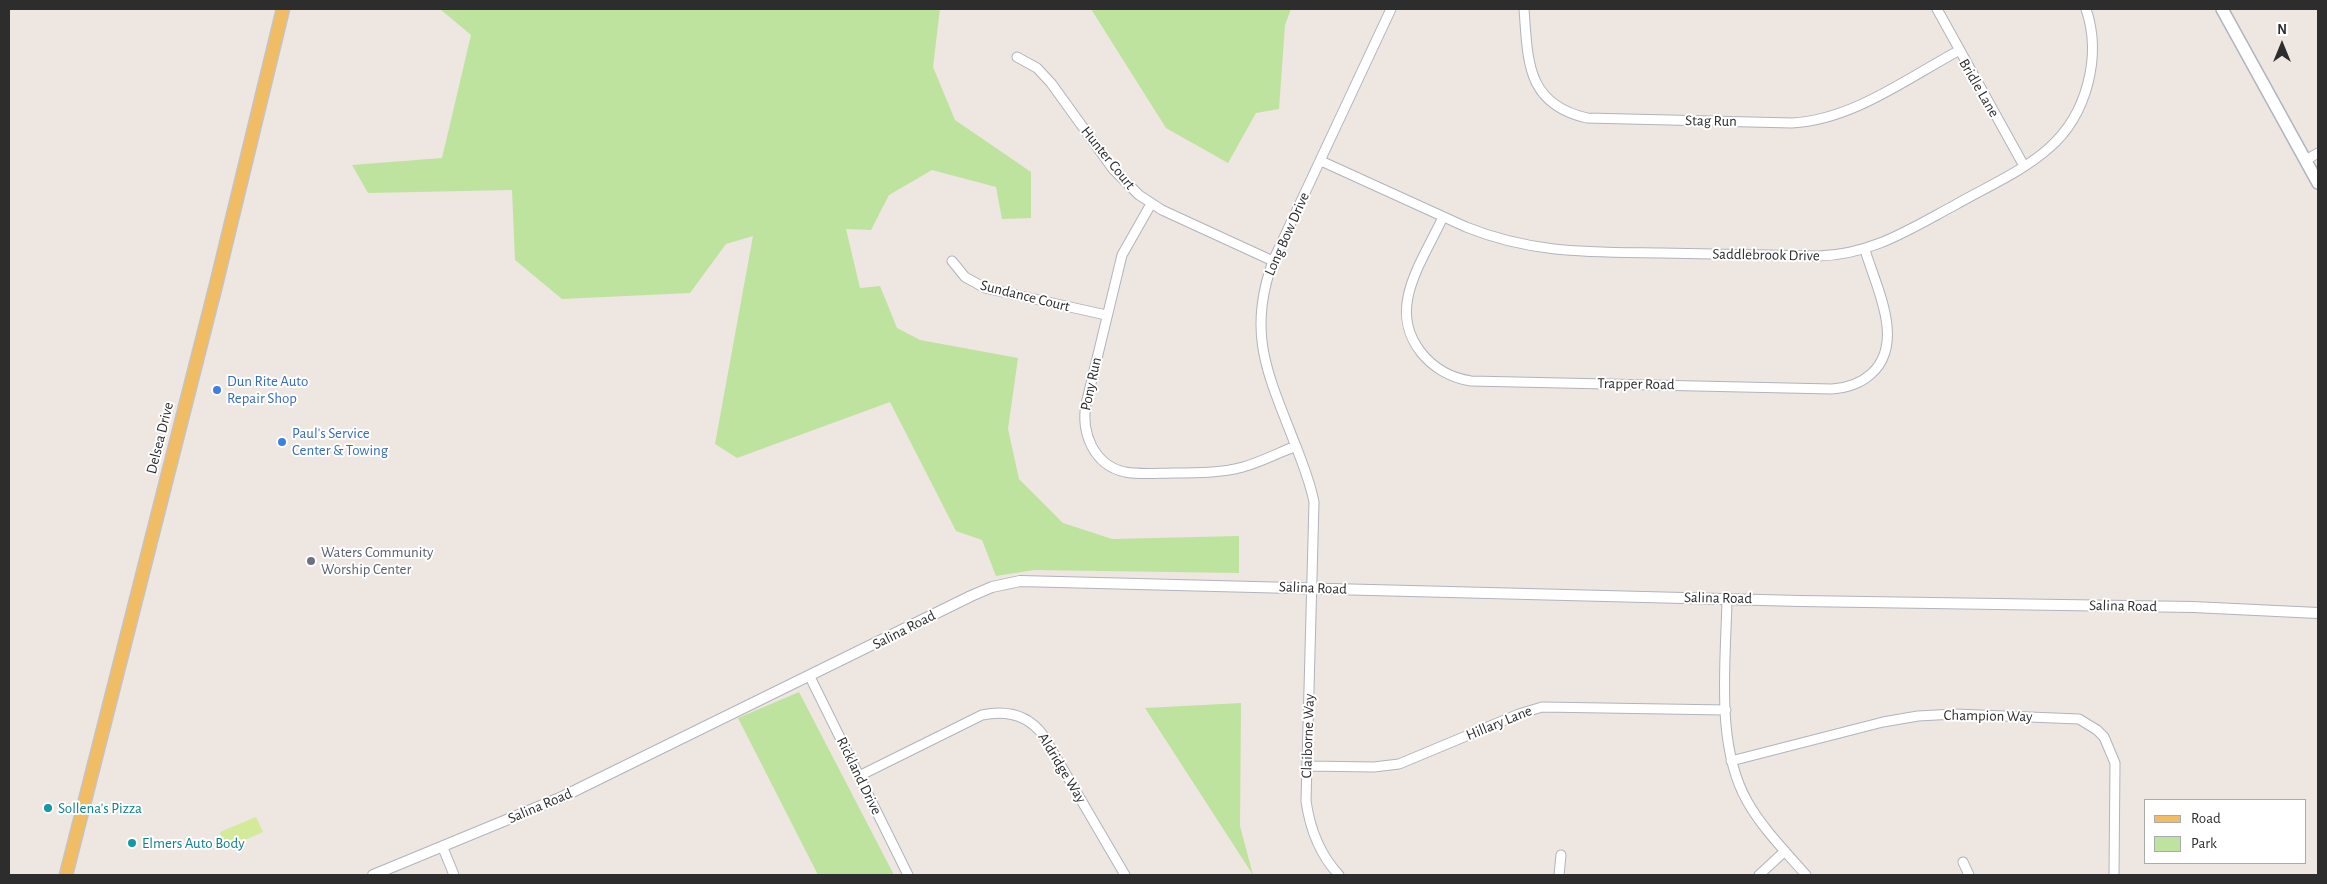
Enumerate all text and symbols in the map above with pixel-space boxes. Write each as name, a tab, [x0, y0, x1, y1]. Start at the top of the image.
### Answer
north arrow	[2257, 20, 2307, 70]
text: N	[2277, 23, 2287, 37]
street label: Bridle Lane	[1955, 55, 2003, 121]
street label: Stag Run	[1685, 112, 1737, 130]
street label: Hunter Court	[1077, 123, 1139, 193]
street label: Long Bow Drive	[1261, 189, 1313, 279]
street label: Saddlebrook Drive	[1712, 245, 1820, 265]
street label: Sundance Court	[978, 276, 1072, 316]
street label: Pony Run	[1077, 356, 1105, 412]
place label: Dun Rite Auto Repair Shop	[227, 372, 308, 407]
street label: Trapper Road	[1597, 374, 1675, 394]
marker: Dun Rite Auto Repair Shop	[211, 384, 223, 396]
street label: Delsea Drive	[142, 400, 178, 476]
place label: Paul's Service Center & Towing	[292, 424, 388, 459]
marker: Paul's Service Center & Towing	[276, 436, 288, 448]
place label: Waters Community Worship Center	[321, 543, 433, 578]
marker: Waters Community Worship Center	[305, 555, 317, 567]
street label: Salina Road	[1279, 578, 1347, 598]
street label: Salina Road	[1684, 588, 1752, 608]
street label: Salina Road	[2089, 596, 2157, 616]
street label: Salina Road	[870, 607, 938, 653]
street label: Claiborne Way	[1298, 693, 1318, 779]
street label: Hillary Lane	[1463, 702, 1535, 744]
street label: Champion Way	[1943, 706, 2033, 726]
street label: Aldridge Way	[1034, 730, 1090, 806]
street label: Rickland Drive	[832, 734, 886, 818]
street label: Salina Road	[505, 784, 575, 828]
place label: Sollena's Pizza	[58, 799, 142, 817]
legend	[2144, 799, 2307, 864]
marker: Sollena's Pizza	[42, 802, 54, 814]
text: Road	[2191, 811, 2221, 826]
place label: Elmers Auto Body	[142, 834, 245, 852]
text: Park	[2191, 836, 2217, 851]
marker: Elmers Auto Body	[126, 837, 138, 849]

